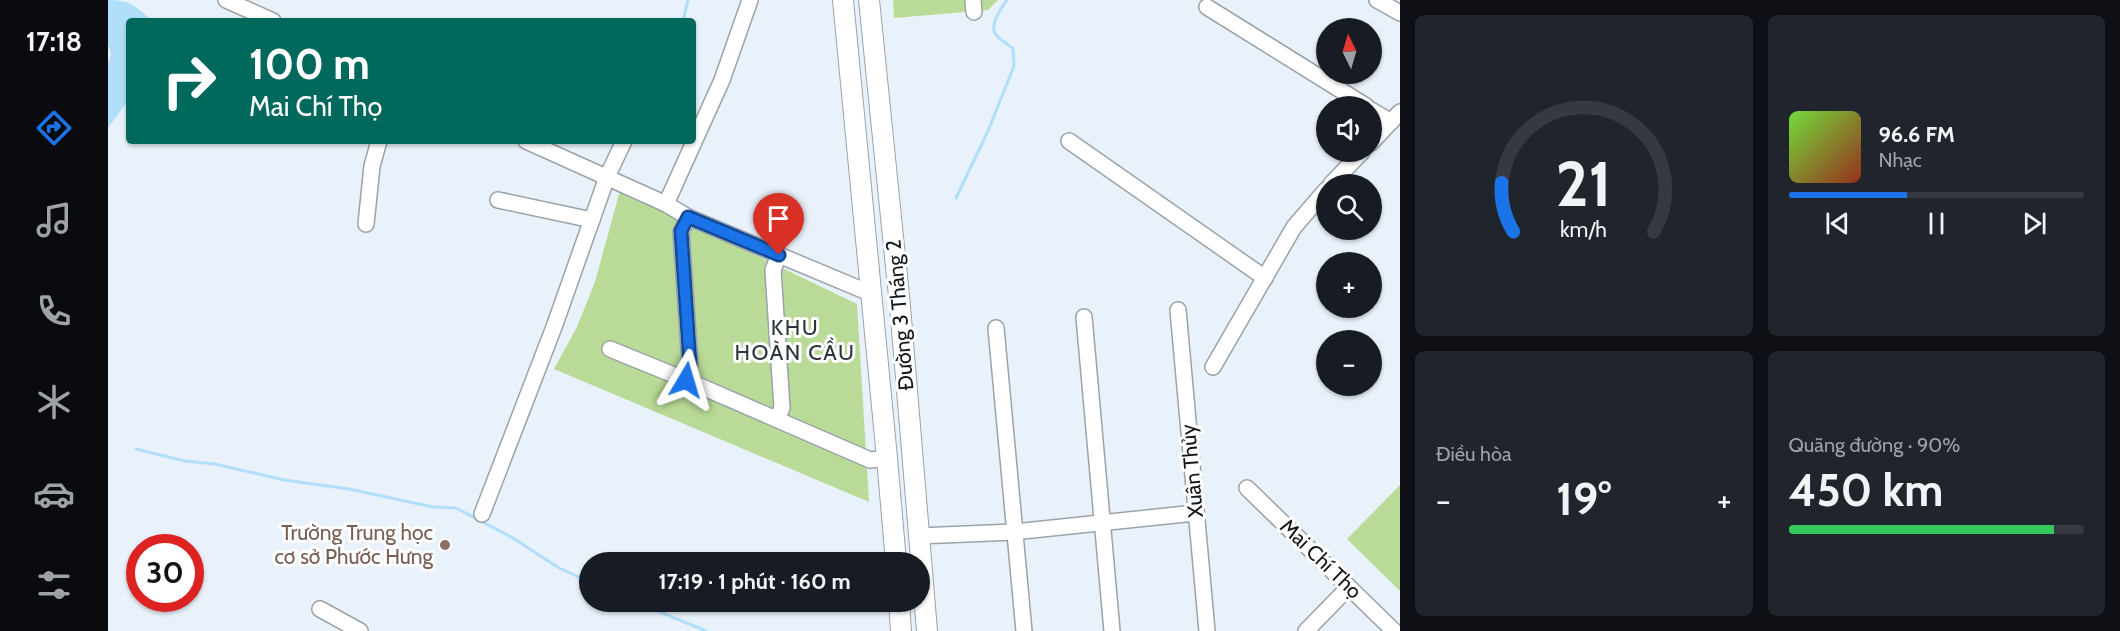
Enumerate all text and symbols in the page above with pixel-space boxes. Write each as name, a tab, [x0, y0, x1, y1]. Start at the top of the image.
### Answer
north arrow	[1316, 18, 1382, 84]
map controls	[1316, 18, 1382, 396]
text: 17:18	[26, 25, 82, 58]
text: 100 m	[249, 38, 370, 90]
icon: right	[150, 42, 228, 120]
text: Mai Chí Thọ	[249, 90, 382, 123]
button: sound	[1316, 96, 1382, 162]
icon: directions	[33, 107, 75, 149]
text: 96.6 FM	[1879, 121, 1955, 148]
text: 21	[1556, 147, 1612, 223]
text: Nhạc	[1879, 148, 1922, 172]
button: search	[1316, 174, 1382, 240]
pin	[753, 193, 804, 255]
icon: music	[33, 199, 75, 241]
icon: arrive	[762, 202, 795, 235]
icon: previous	[1821, 207, 1854, 240]
icon: pause	[1920, 207, 1953, 240]
icon: next	[2018, 207, 2051, 240]
text: km/h	[1560, 217, 1607, 243]
street label: Đường 3 Tháng 2	[880, 239, 919, 392]
button: +	[1316, 252, 1382, 318]
icon: phone	[33, 290, 75, 332]
district label: KHU HOÀN CẦU	[735, 314, 855, 366]
button: −	[1316, 330, 1382, 396]
position arrow	[654, 348, 718, 412]
icon: climate	[33, 381, 75, 423]
street label: Xuân Thủy	[1175, 423, 1208, 519]
text: Quãng đường · 90%	[1789, 433, 1960, 457]
text: Điều hòa	[1436, 442, 1511, 466]
text: 450 km	[1789, 463, 1943, 517]
text: 19°	[1556, 472, 1611, 526]
icon: car	[33, 473, 75, 515]
text: −	[1436, 480, 1451, 520]
text: +	[1717, 480, 1732, 520]
street label: Mai Chí Thọ	[1275, 514, 1367, 604]
place label: Trường Trung học cơ sở Phước Hưng	[274, 520, 434, 569]
speed limit sign: 30	[126, 534, 204, 612]
marker: Trường Trung học cơ sở Phước Hưng	[438, 538, 452, 552]
icon: filters	[33, 564, 75, 606]
text: 17:19 · 1 phút · 160 m	[658, 568, 851, 595]

